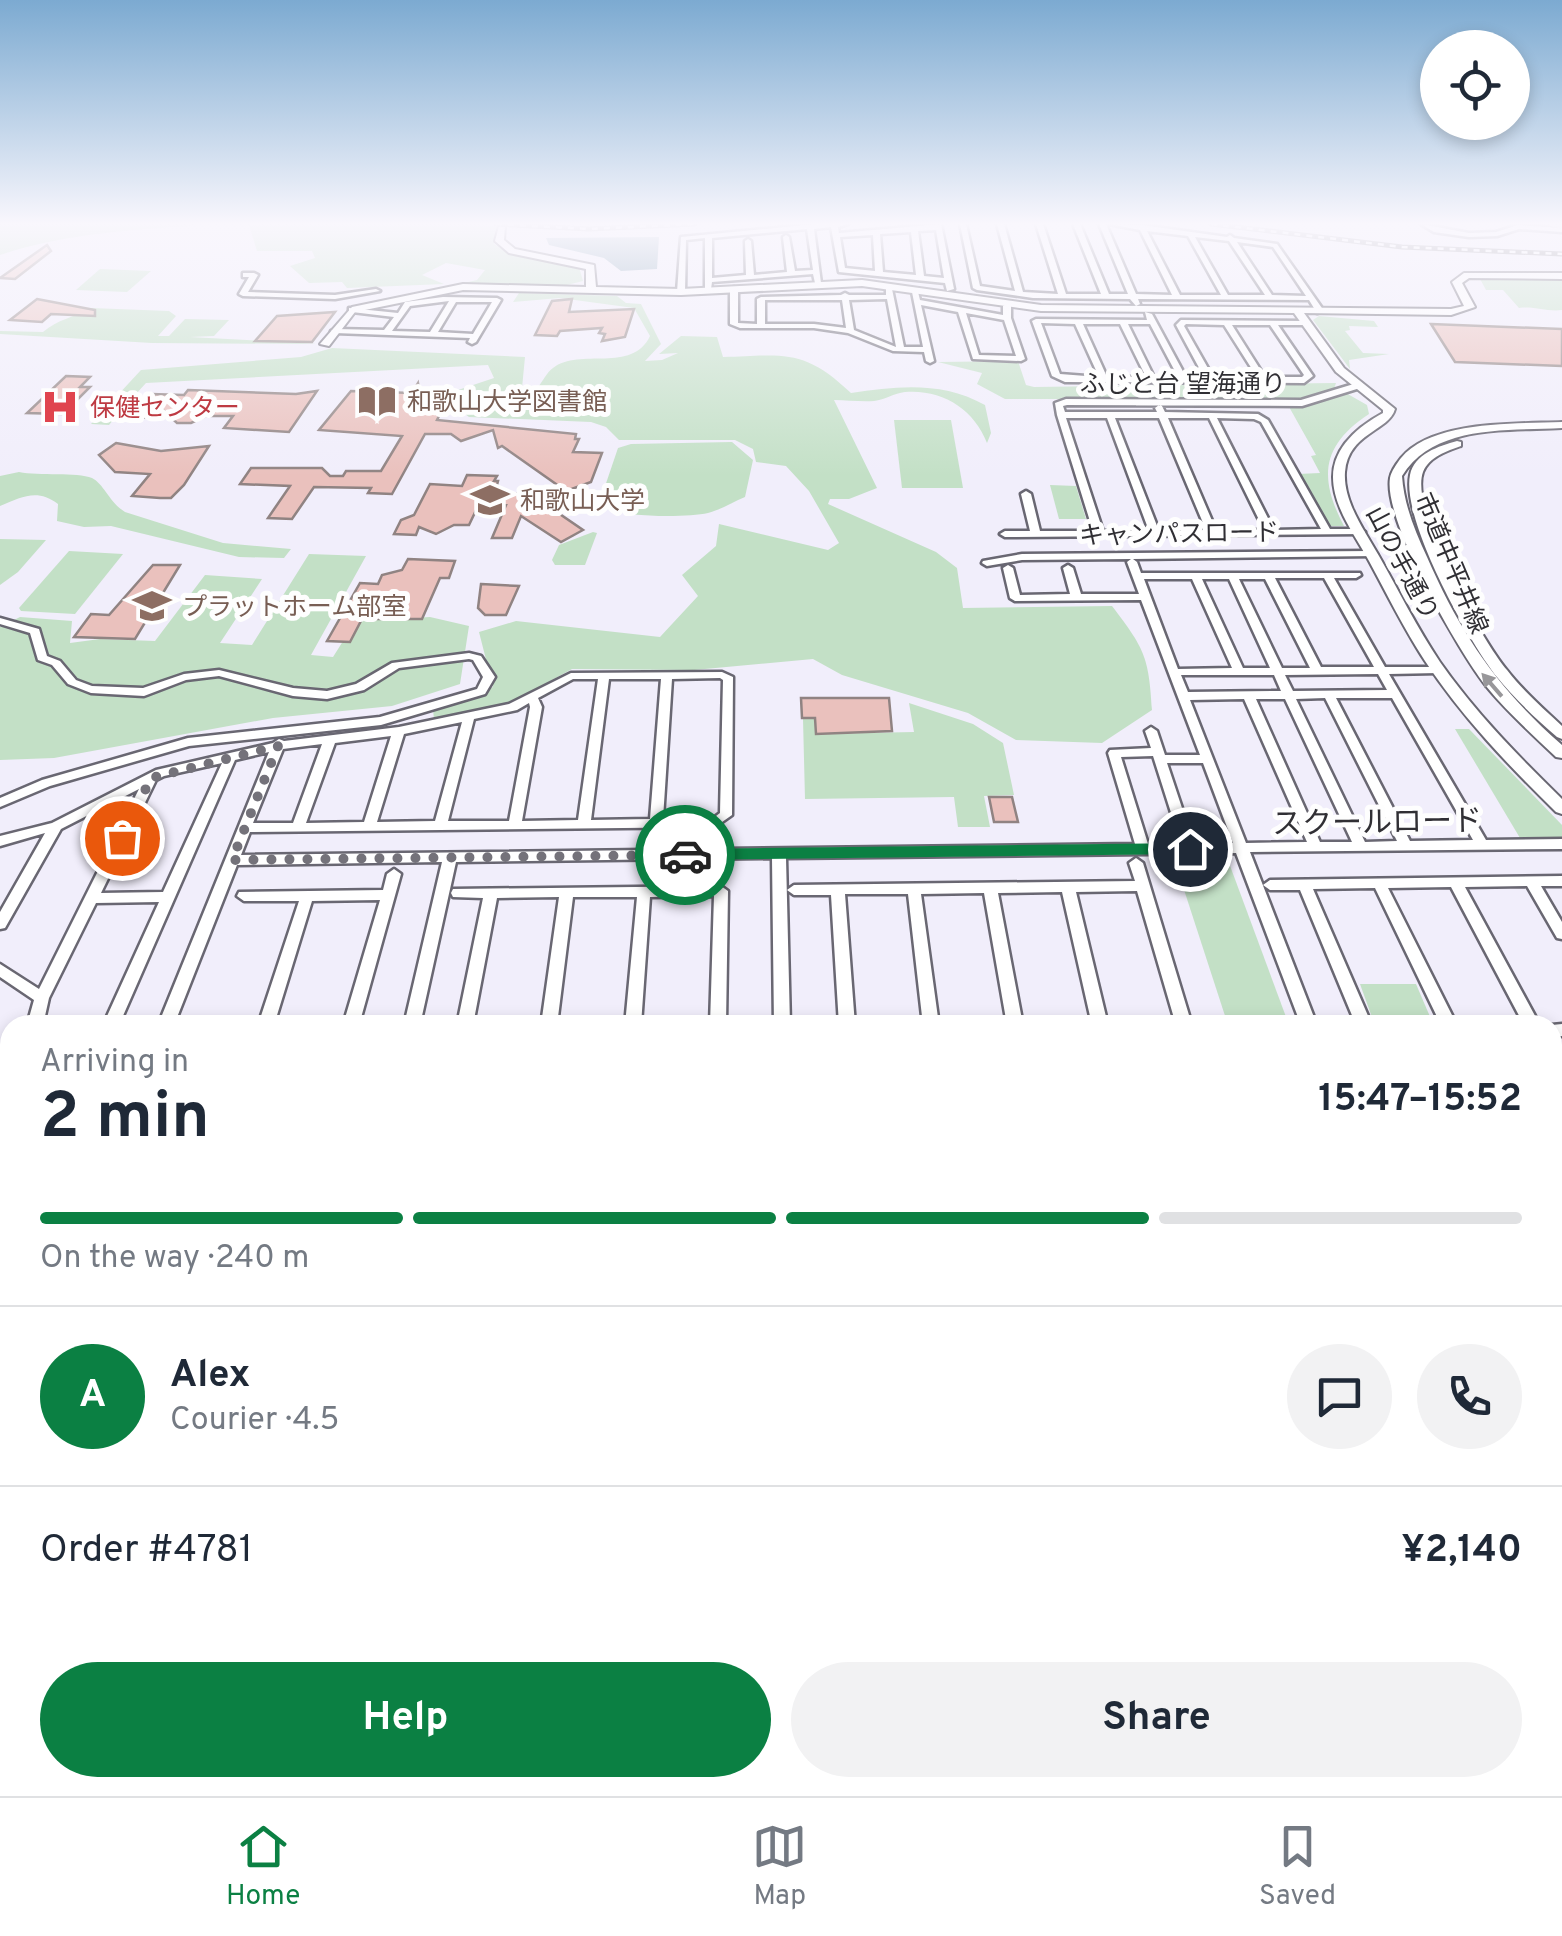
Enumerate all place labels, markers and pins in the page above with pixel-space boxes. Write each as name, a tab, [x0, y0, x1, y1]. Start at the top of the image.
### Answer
library icon: 和歌山大学図書館	[356, 380, 398, 422]
hospital icon: 保健センター	[39, 386, 81, 428]
place label: 和歌山大学図書館	[407, 388, 607, 420]
place label: 保健センター	[90, 394, 240, 426]
school or university icon: 和歌山大学	[469, 479, 511, 521]
place label: 和歌山大学	[520, 487, 645, 519]
school or university icon: プラットホーム部室	[131, 585, 173, 627]
place label: プラットホーム部室	[182, 593, 406, 625]
pin	[80, 796, 165, 881]
pin	[1148, 807, 1233, 892]

